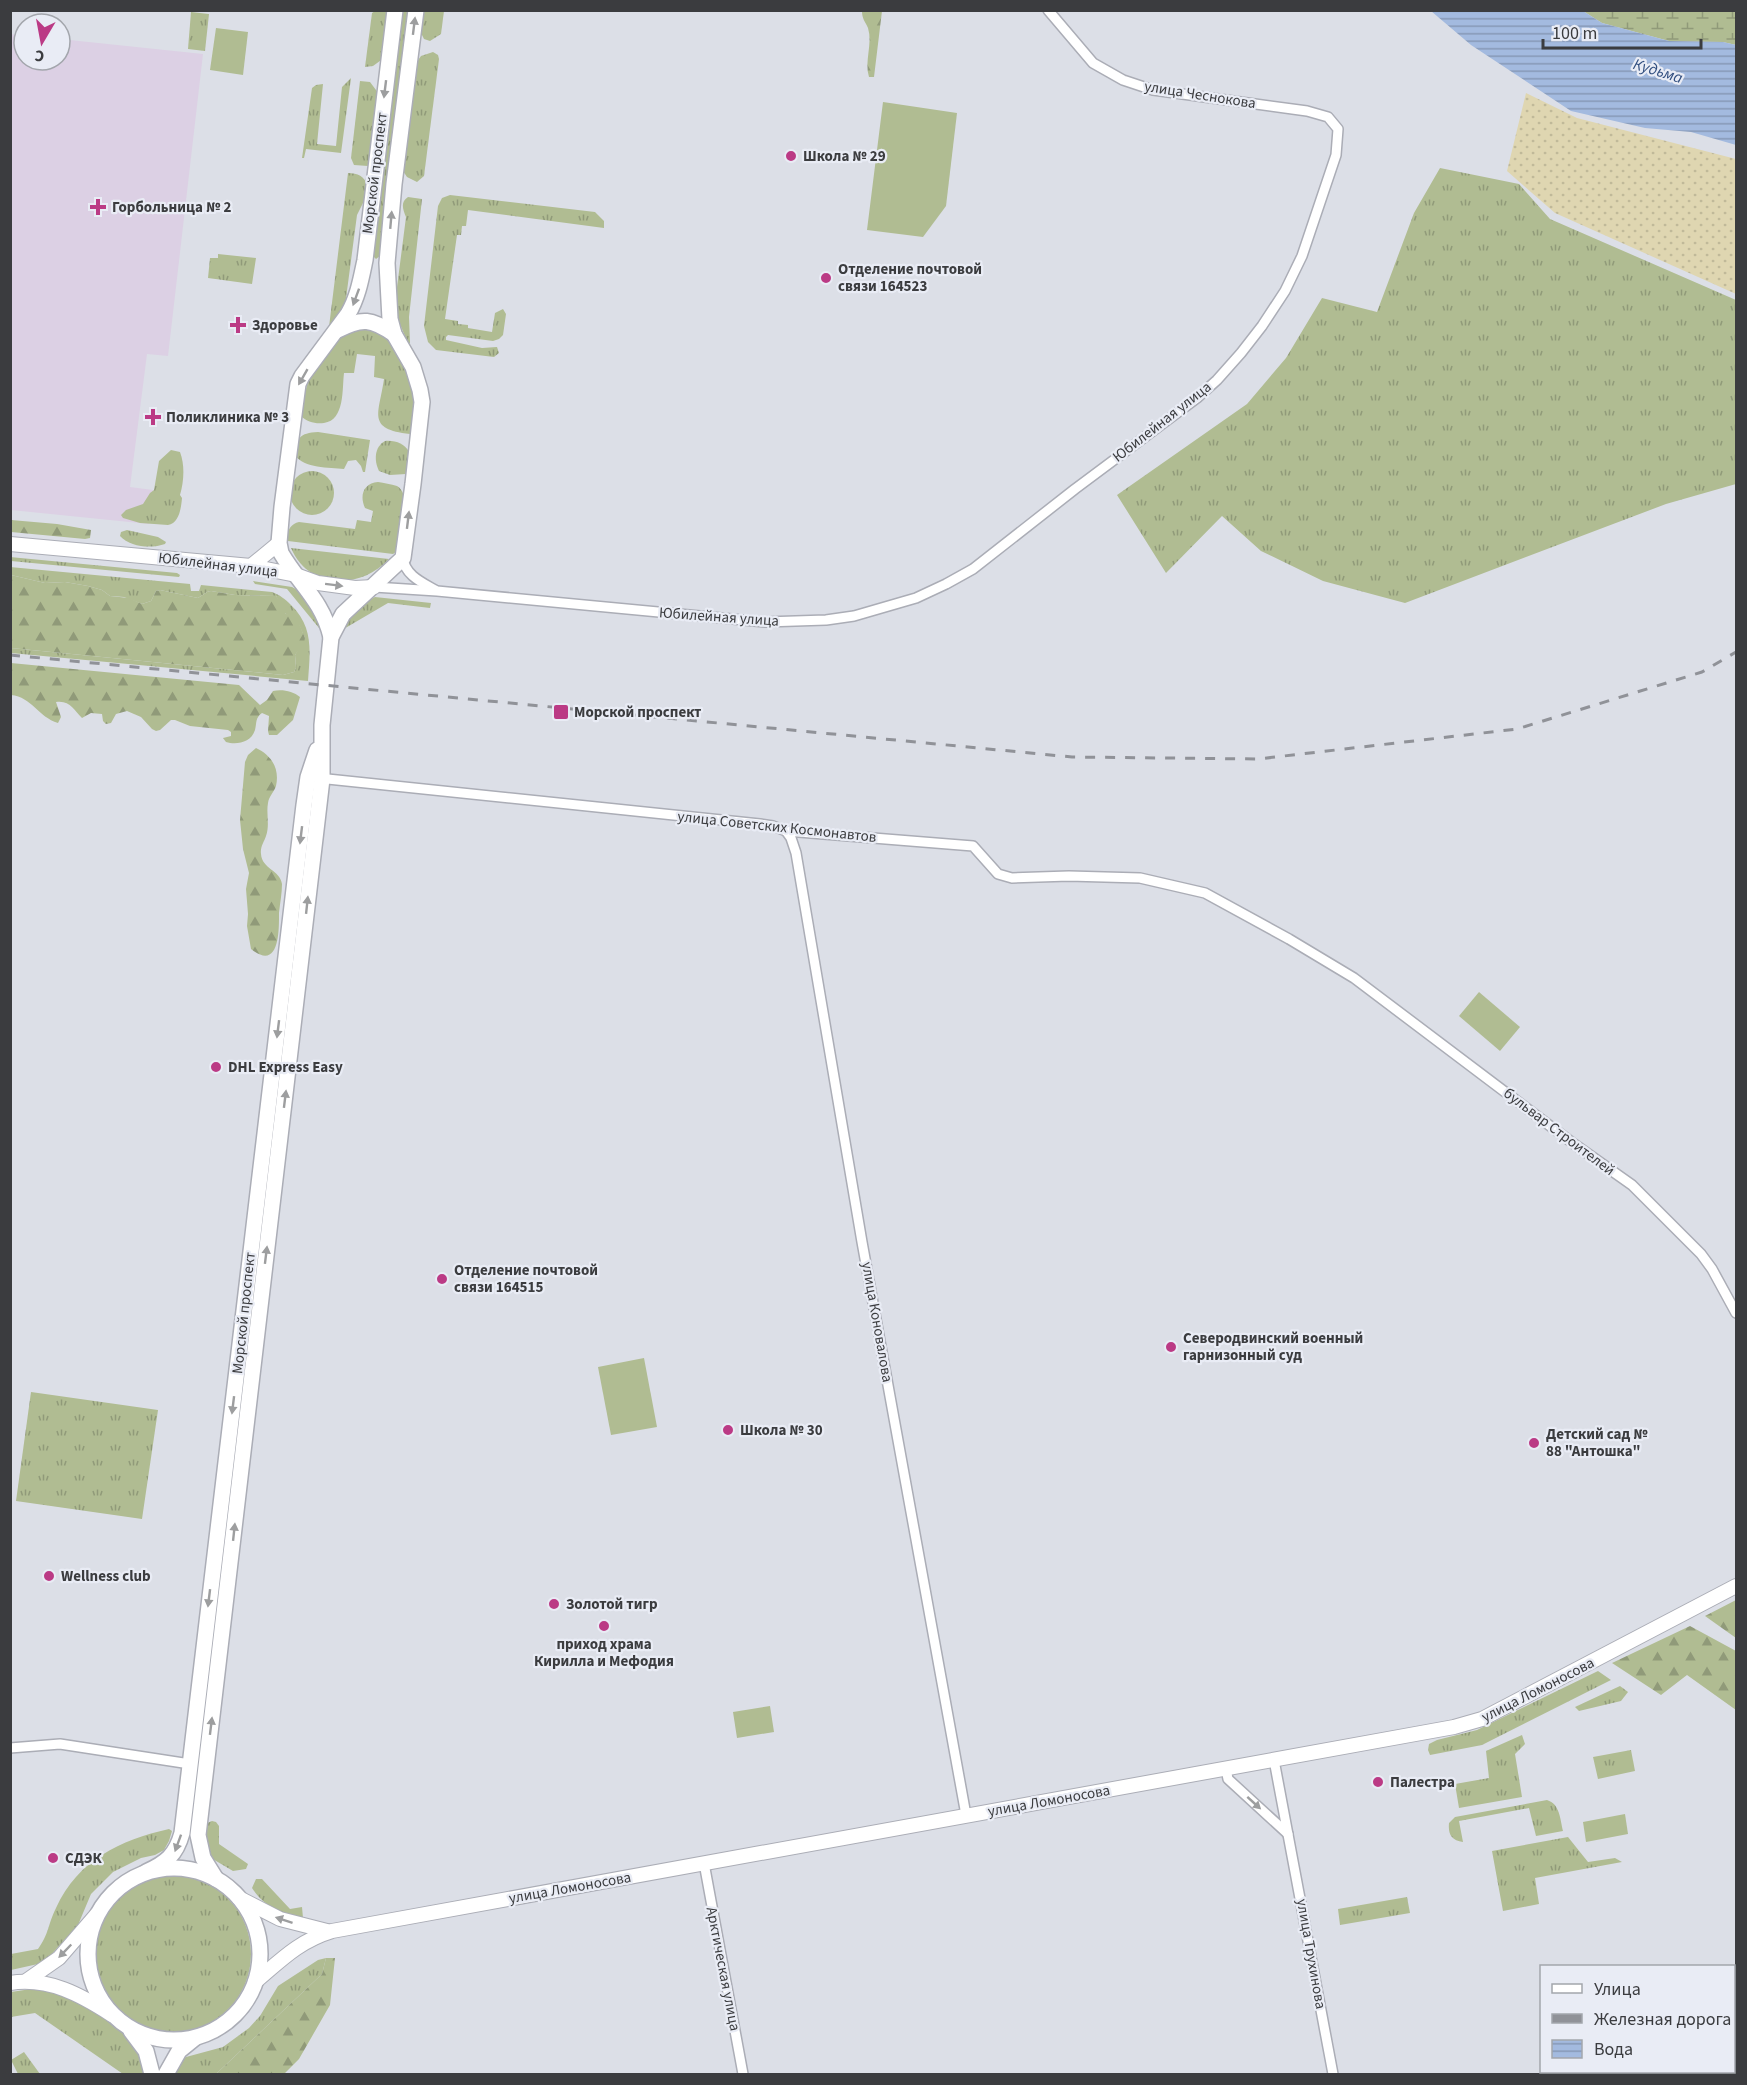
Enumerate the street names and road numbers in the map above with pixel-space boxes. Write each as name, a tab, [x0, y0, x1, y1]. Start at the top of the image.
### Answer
street label: улица Чеснокова	[1143, 76, 1257, 114]
street label: Морской проспект	[357, 111, 393, 235]
street label: Юбилейная улица	[1108, 377, 1216, 467]
street label: Юбилейная улица	[157, 547, 279, 583]
street label: Юбилейная улица	[658, 602, 780, 632]
street label: улица Советских Космонавтов	[676, 806, 878, 848]
street label: бульвар Строителей	[1499, 1083, 1619, 1181]
street label: Морской проспект	[227, 1251, 261, 1375]
street label: улица Коновалова	[856, 1260, 898, 1384]
street label: улица Ломоносова	[1478, 1653, 1598, 1727]
street label: улица Ломоносова	[986, 1780, 1112, 1822]
street label: улица Ломоносова	[507, 1867, 633, 1909]
street label: улица Трухинова	[1291, 1897, 1331, 2011]
street label: Арктическая улица	[701, 1905, 745, 2033]

